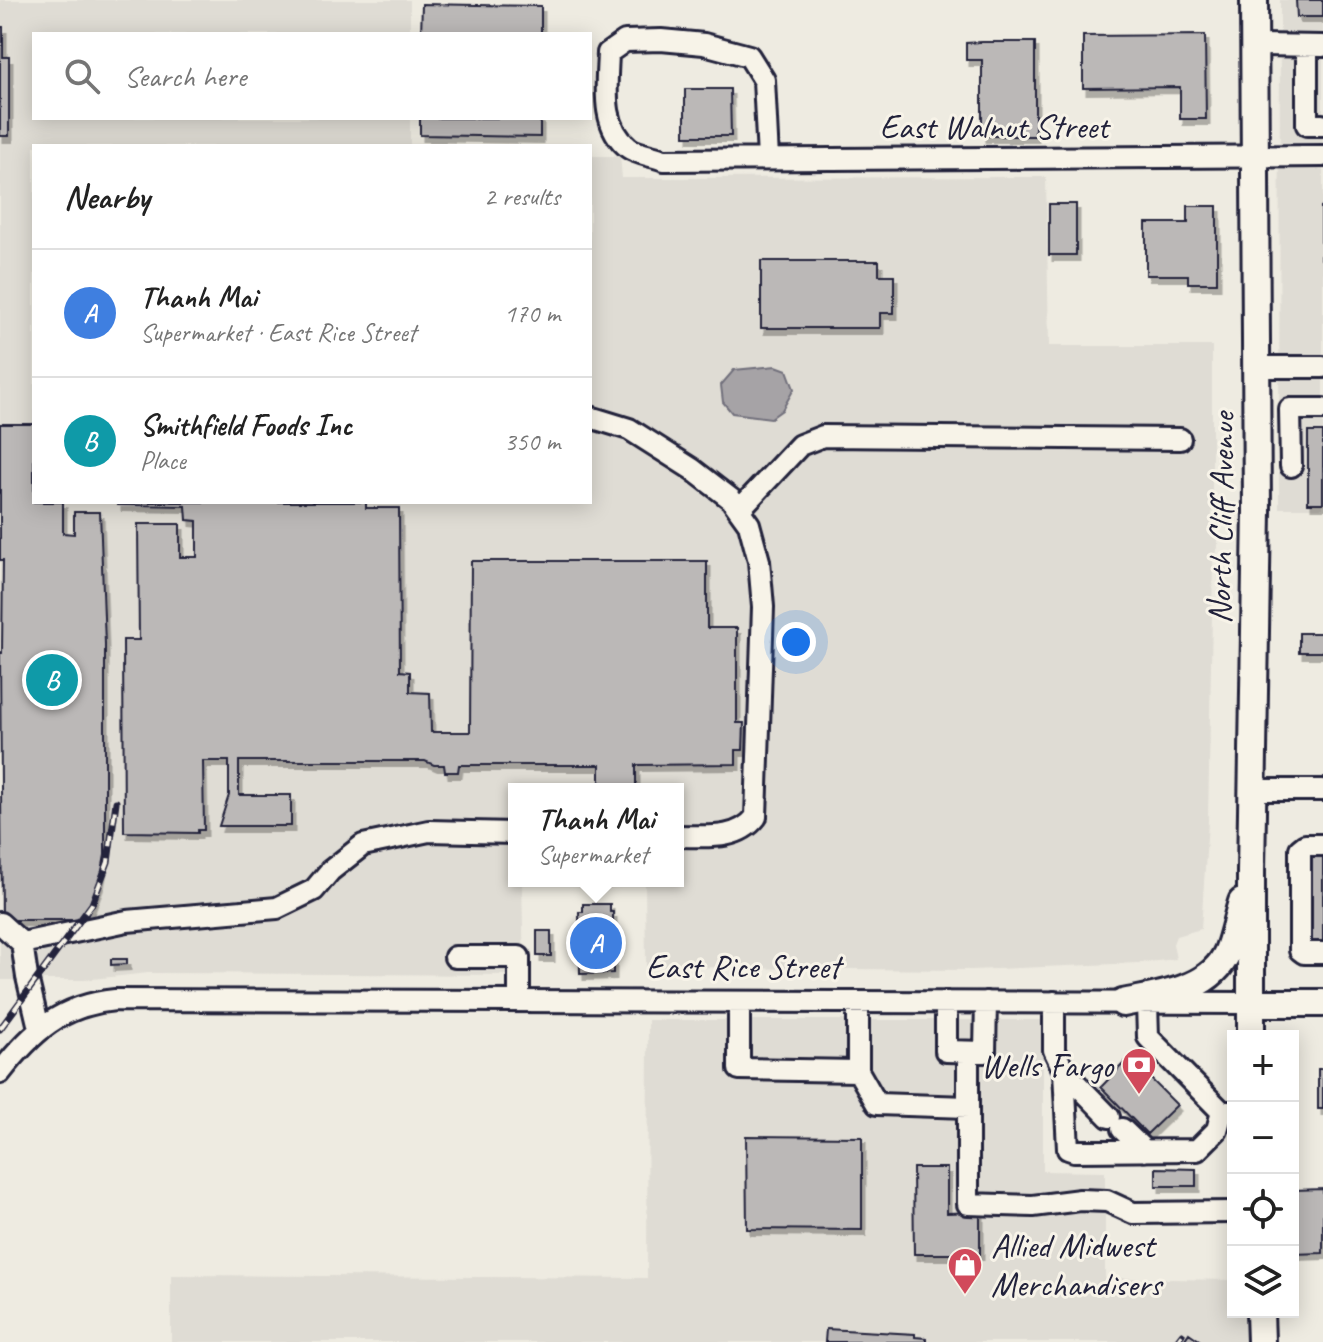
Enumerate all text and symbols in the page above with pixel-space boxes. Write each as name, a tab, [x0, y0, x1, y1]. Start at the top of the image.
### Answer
search box	[32, 32, 592, 120]
icon: search	[60, 54, 104, 98]
text: Search here	[124, 57, 246, 95]
street label: East Walnut Street	[880, 105, 1112, 148]
text: Nearby	[64, 175, 150, 218]
text: 2 results	[484, 180, 560, 213]
text: Thanh Mai	[140, 278, 257, 316]
text: A	[83, 297, 97, 330]
text: 170 m	[504, 297, 560, 330]
text: Supermarket · East Rice Street	[140, 316, 416, 349]
text: Smithfield Foods Inc	[140, 406, 352, 444]
street label: North Cliff Avenue	[1197, 409, 1244, 624]
text: B	[83, 425, 97, 458]
text: 350 m	[504, 425, 560, 458]
text: Place	[140, 444, 186, 477]
your location	[776, 622, 816, 662]
pin: B	[26, 650, 78, 710]
popup	[508, 783, 684, 887]
text: Thanh Mai	[538, 800, 654, 838]
text: Supermarket	[538, 838, 648, 871]
pin: A	[570, 913, 622, 973]
street label: East Rice Street	[646, 945, 845, 988]
map controls	[1227, 1030, 1299, 1318]
button: +	[1227, 1030, 1299, 1102]
place label: Wells Fargo	[981, 1044, 1115, 1087]
bank icon: Wells Fargo	[1120, 1046, 1158, 1096]
button: −	[1227, 1102, 1299, 1174]
button: locate	[1227, 1174, 1299, 1246]
place label: Allied Midwest Merchandisers	[991, 1224, 1164, 1306]
shop icon: Allied Midwest Merchandisers	[946, 1246, 984, 1296]
button: layers	[1227, 1246, 1299, 1318]

